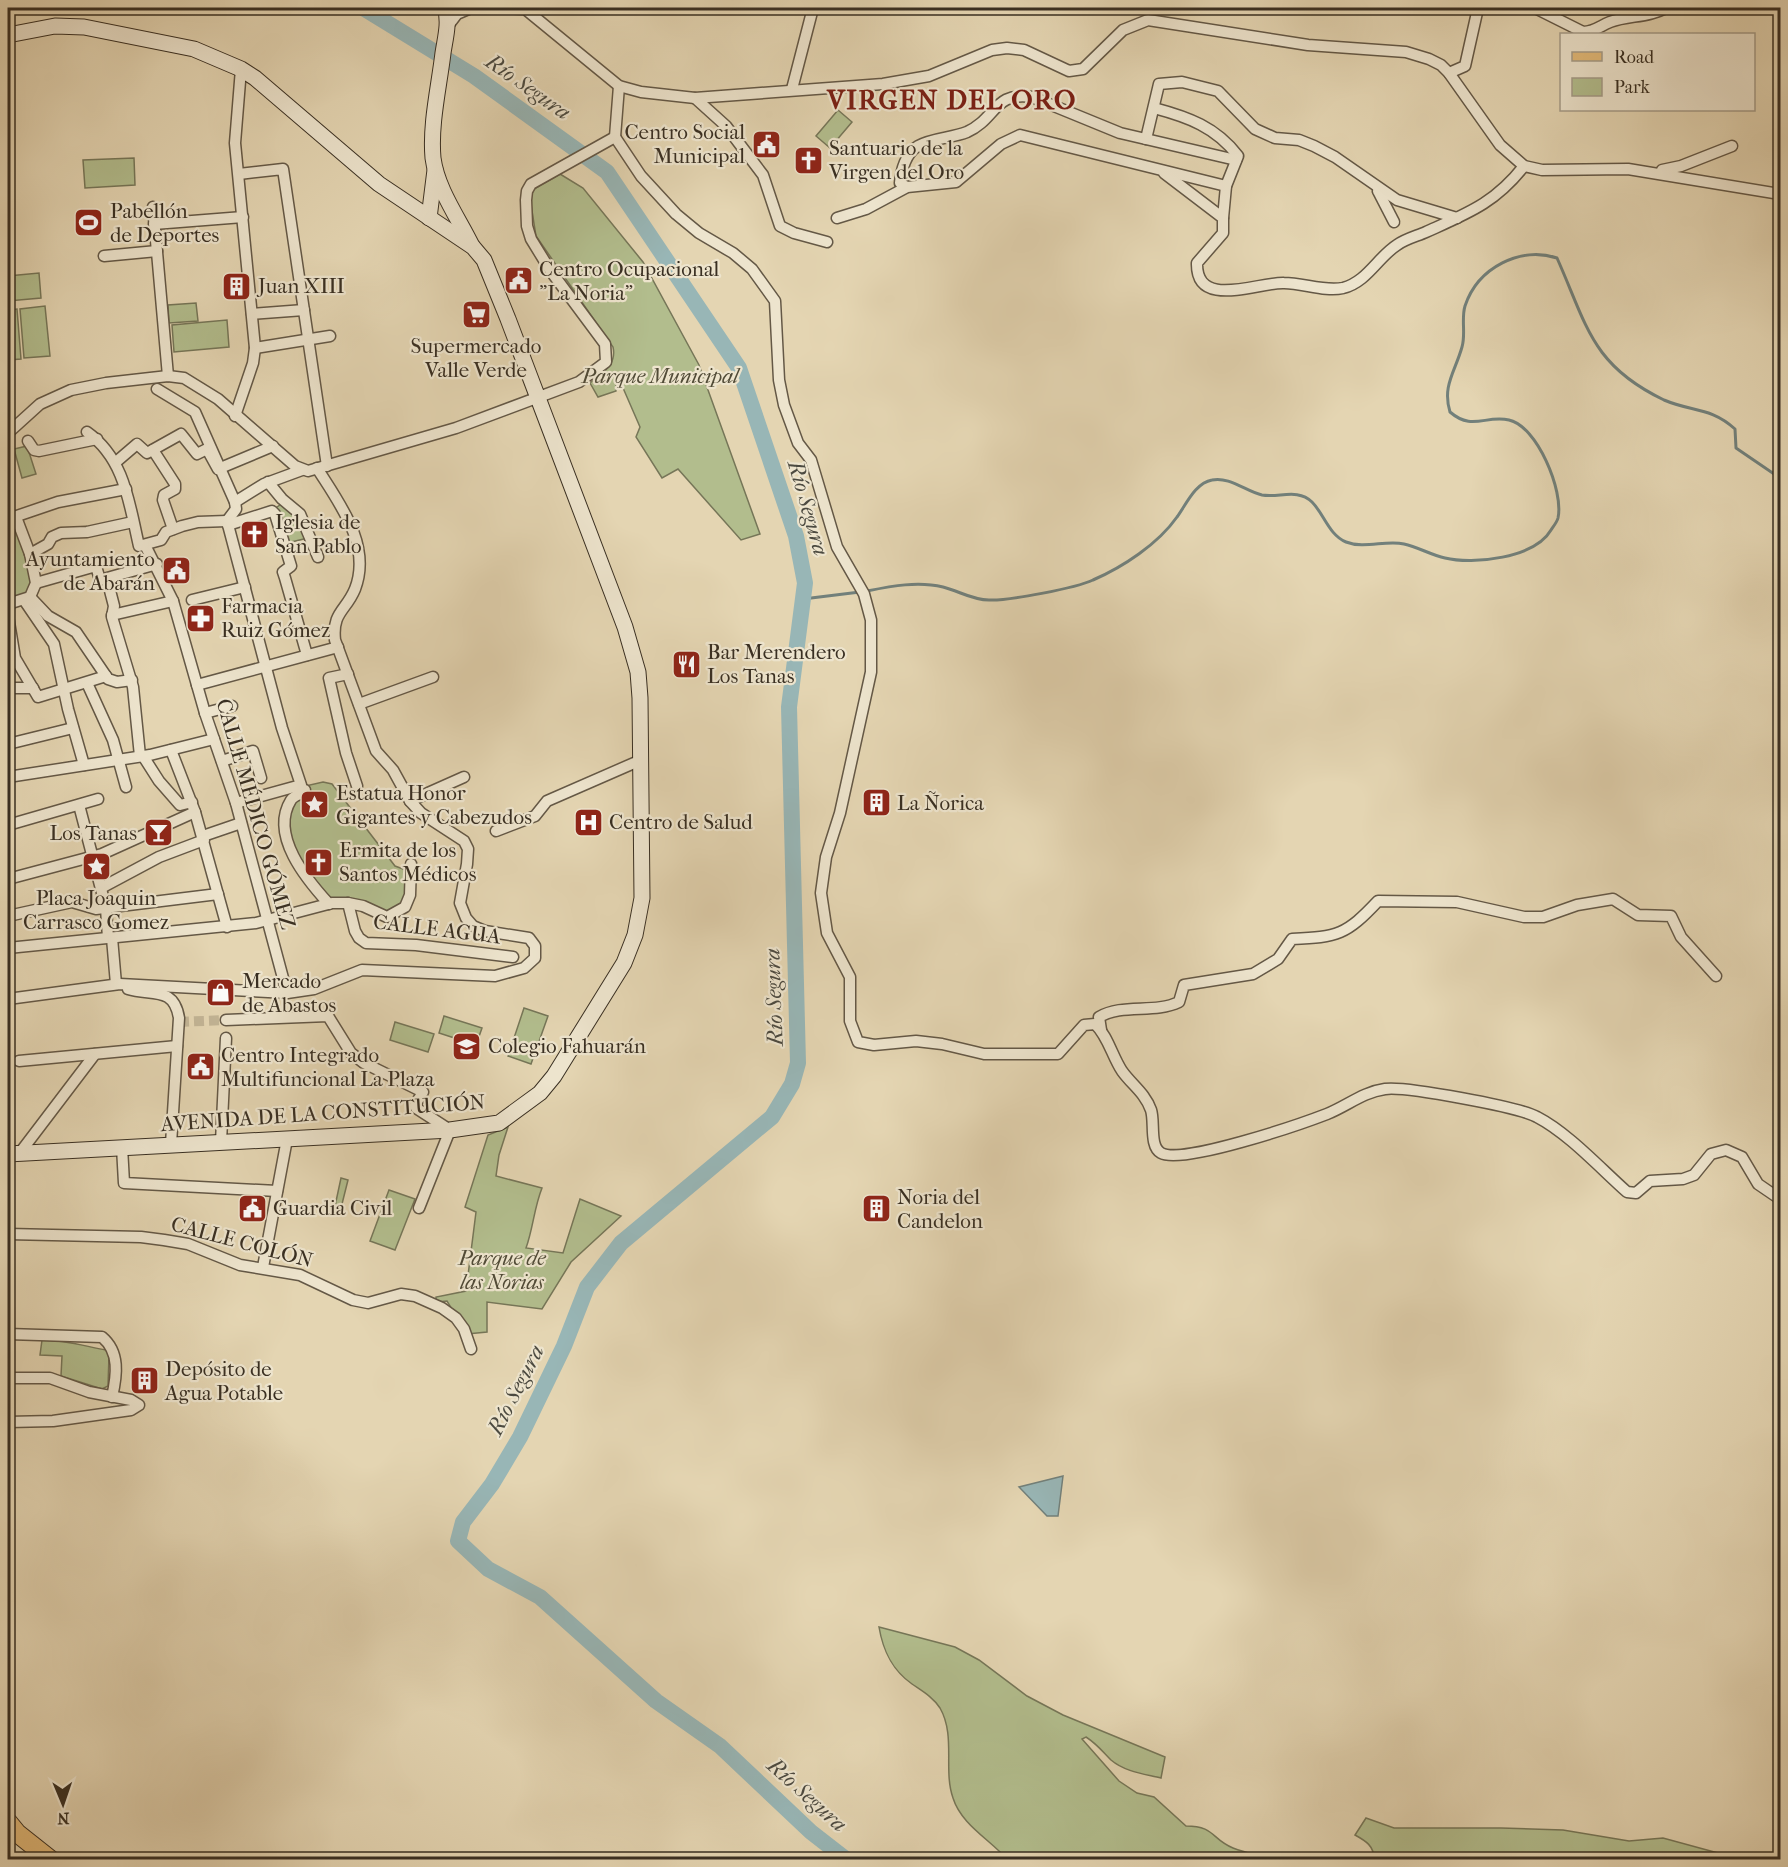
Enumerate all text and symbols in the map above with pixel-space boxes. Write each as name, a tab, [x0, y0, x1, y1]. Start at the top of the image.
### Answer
legend	[1560, 33, 1755, 111]
water label: Río Segura	[479, 47, 575, 126]
text: Road	[1614, 47, 1654, 68]
text: Park	[1614, 77, 1651, 98]
district label: VIRGEN DEL ORO	[826, 84, 1077, 116]
place label: Centro Social Municipal	[624, 120, 745, 168]
public building icon: Centro Social Municipal	[750, 128, 782, 160]
place label: Santuario de la Virgen del Oro	[828, 136, 964, 184]
church icon: Santuario de la Virgen del Oro	[792, 144, 824, 176]
place label: Pabellón de Deportes	[110, 199, 220, 247]
sports icon: Pabellón de Deportes	[73, 207, 105, 239]
place label: Centro Ocupacional "La Noria"	[539, 257, 720, 305]
public building icon: Centro Ocupacional "La Noria"	[502, 265, 534, 297]
building icon: Juan XIII	[221, 270, 253, 302]
place label: Juan XIII	[256, 274, 345, 298]
supermarket icon: Supermercado Valle Verde	[460, 299, 492, 331]
place label: Supermercado Valle Verde	[410, 334, 542, 382]
park label: Parque Municipal	[581, 364, 741, 388]
water label: Río Segura	[782, 456, 834, 558]
place label: Iglesia de San Pablo	[275, 510, 362, 558]
church icon: Iglesia de San Pablo	[238, 518, 270, 550]
place label: Ayuntamiento de Abarán	[25, 547, 155, 595]
public building icon: Ayuntamiento de Abarán	[160, 555, 192, 587]
place label: Farmacia Ruiz Gómez	[221, 594, 330, 642]
pharmacy icon: Farmacia Ruiz Gómez	[184, 602, 216, 634]
place label: Bar Merendero Los Tanas	[707, 640, 846, 688]
restaurant icon: Bar Merendero Los Tanas	[670, 648, 702, 680]
street label: CALLE MÉDICO GÓMEZ	[212, 696, 301, 932]
place label: Estatua Honor Gigantes y Cabezudos	[336, 781, 532, 829]
building icon: La Ñorica	[860, 787, 892, 819]
place icon: Estatua Honor Gigantes y Cabezudos	[299, 789, 331, 821]
place label: La Ñorica	[897, 791, 984, 815]
hospital icon: Centro de Salud	[572, 806, 604, 838]
place label: Centro de Salud	[609, 810, 753, 834]
bar icon: Los Tanas	[142, 817, 174, 849]
place label: Los Tanas	[50, 821, 137, 845]
place label: Ermita de los Santos Médicos	[339, 838, 477, 886]
church icon: Ermita de los Santos Médicos	[302, 846, 334, 878]
place icon: Placa Joaquin Carrasco Gomez	[80, 851, 112, 883]
place label: Placa Joaquin Carrasco Gomez	[23, 886, 169, 934]
street label: CALLE AGUA	[372, 909, 503, 949]
water label: Río Segura	[759, 948, 789, 1048]
place label: Mercado de Abastos	[242, 969, 337, 1017]
shop icon: Mercado de Abastos	[205, 977, 237, 1009]
school or university icon: Colegio Fahuarán	[451, 1030, 483, 1062]
place label: Colegio Fahuarán	[488, 1034, 646, 1058]
place label: Centro Integrado Multifuncional La Plaza	[221, 1043, 435, 1091]
public building icon: Centro Integrado Multifuncional La Plaza	[184, 1051, 216, 1083]
street label: AVENIDA DE LA CONSTITUCIÓN	[159, 1089, 486, 1136]
place label: Noria del Candelon	[897, 1185, 983, 1233]
public building icon: Guardia Civil	[236, 1192, 268, 1224]
building icon: Noria del Candelon	[860, 1193, 892, 1225]
place label: Guardia Civil	[273, 1196, 393, 1220]
street label: CALLE COLÓN	[168, 1211, 316, 1272]
park label: Parque de las Norias	[457, 1246, 546, 1294]
water label: Río Segura	[481, 1341, 550, 1441]
place label: Depósito de Agua Potable	[164, 1357, 283, 1405]
building icon: Depósito de Agua Potable	[128, 1365, 160, 1397]
water label: Río Segura	[761, 1751, 852, 1837]
north arrow	[33, 1774, 93, 1834]
text: N	[56, 1809, 70, 1828]

